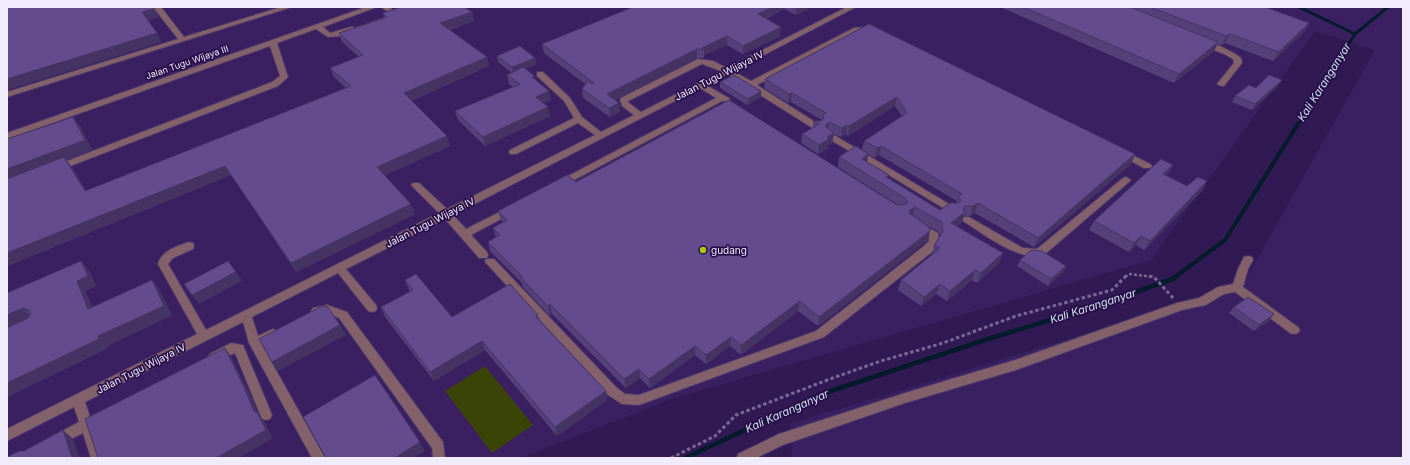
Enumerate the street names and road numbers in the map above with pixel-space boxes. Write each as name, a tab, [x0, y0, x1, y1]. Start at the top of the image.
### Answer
street label: Jalan Tugu Wijaya III	[144, 43, 230, 81]
street label: Jalan Tugu Wijaya IV	[672, 47, 766, 103]
street label: Jalan Tugu Wijaya IV	[383, 194, 477, 250]
street label: Jalan Tugu Wijaya IV	[94, 340, 188, 396]

